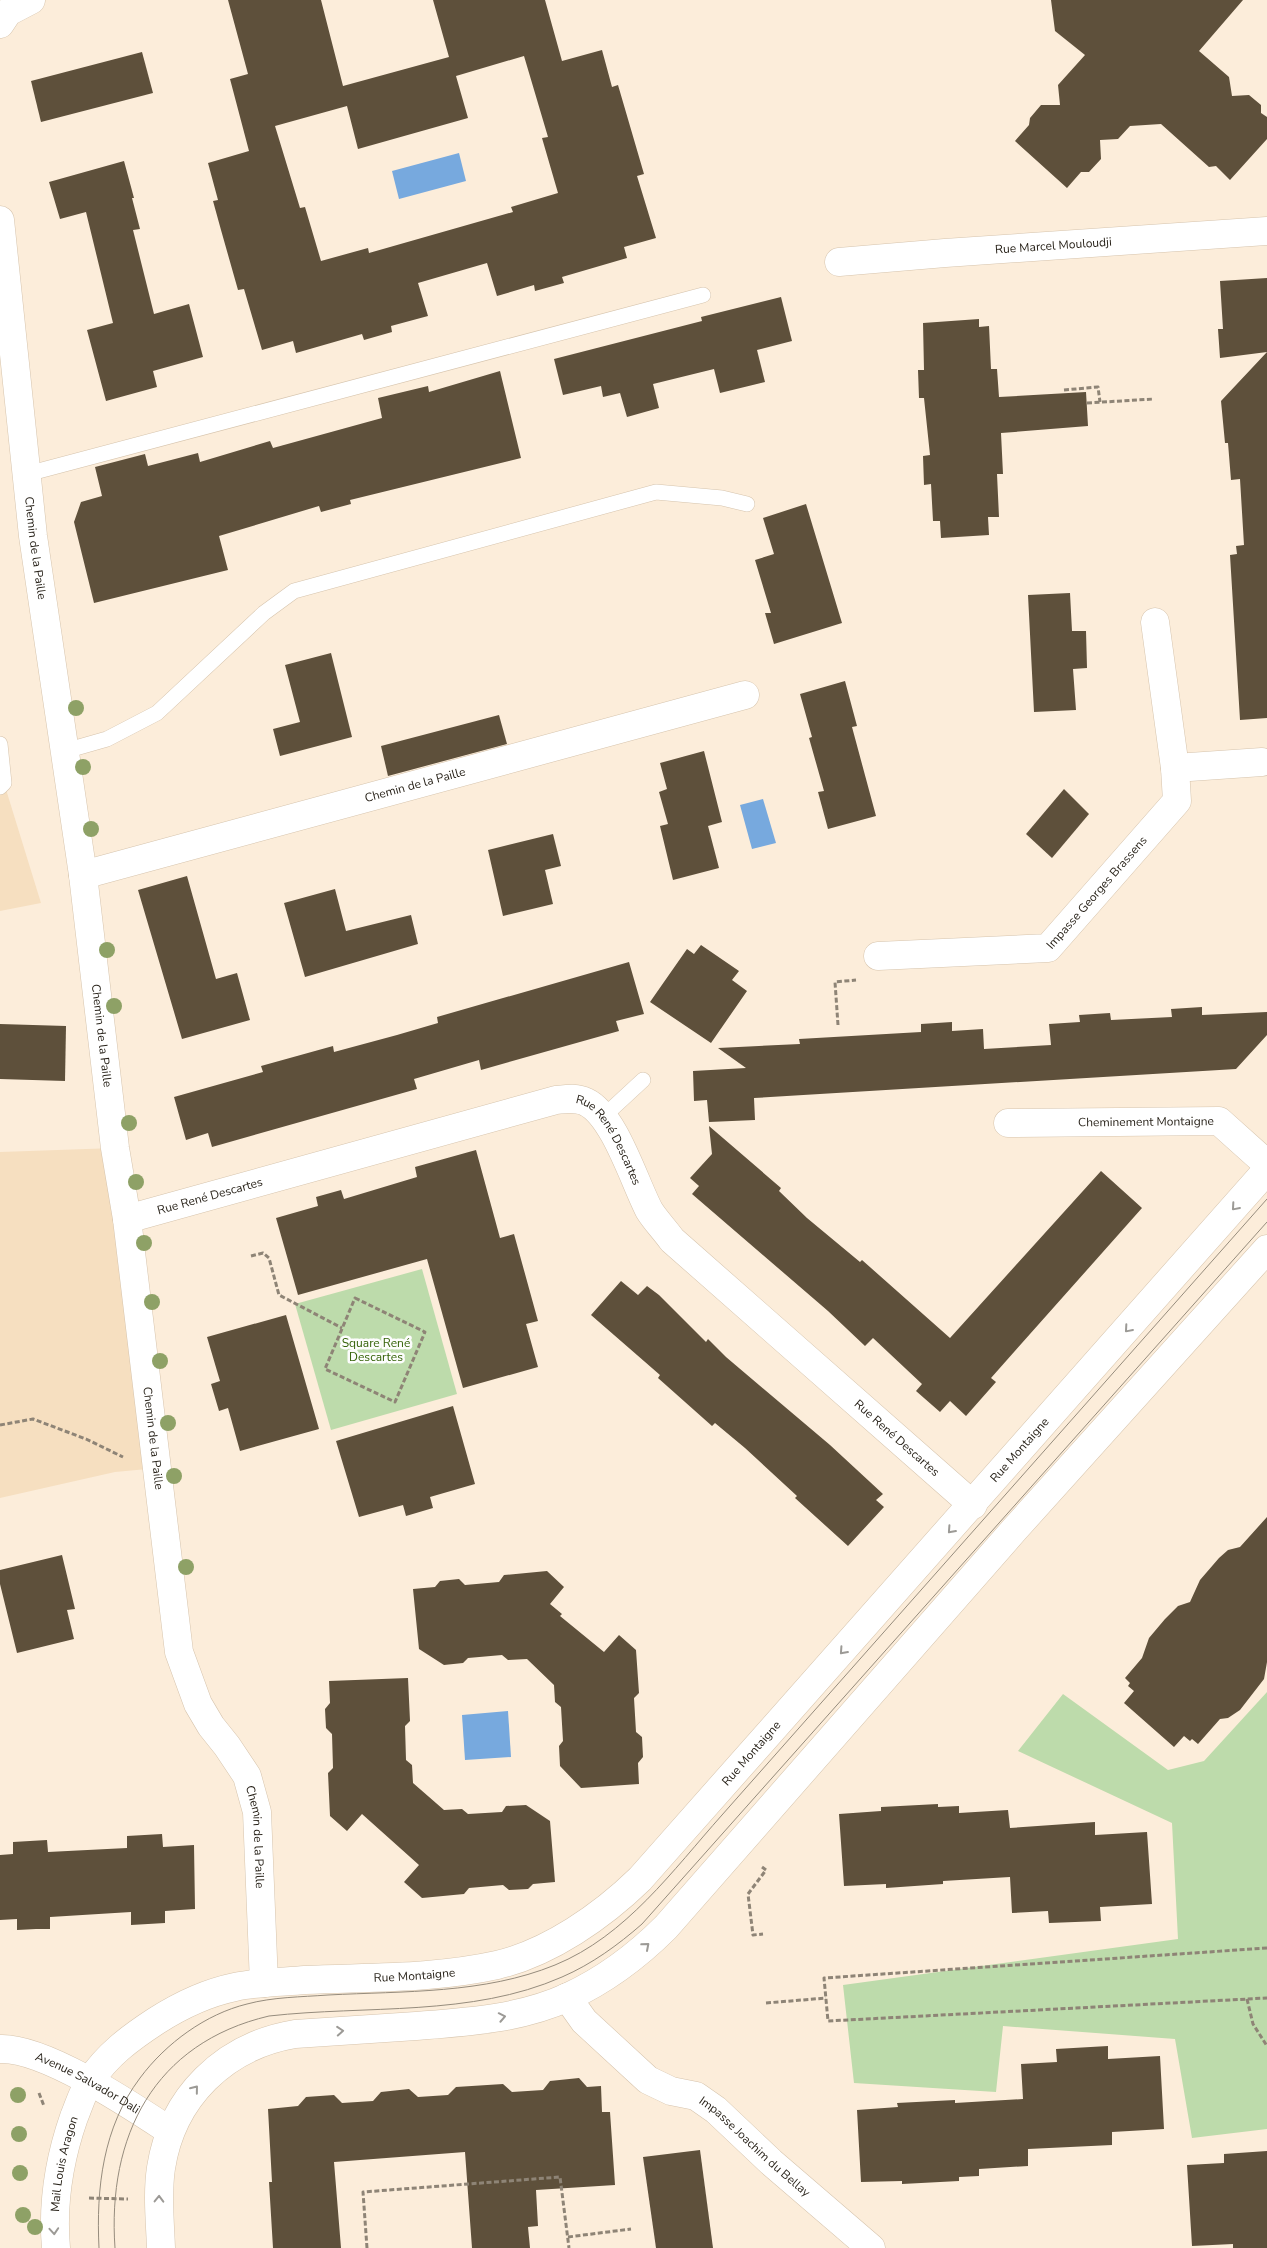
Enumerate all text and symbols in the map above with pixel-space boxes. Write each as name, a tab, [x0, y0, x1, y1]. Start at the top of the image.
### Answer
street label: Rue Marcel Mouloudji	[995, 234, 1112, 258]
street label: Chemin de la Paille	[21, 496, 50, 601]
street label: Chemin de la Paille	[363, 763, 467, 806]
street label: Impasse Georges Brassens	[1043, 832, 1151, 952]
street label: Chemin de la Paille	[88, 983, 116, 1088]
street label: Rue René Descartes	[574, 1091, 645, 1188]
street label: Cheminement Montaigne	[1078, 1113, 1214, 1130]
street label: Rue René Descartes	[155, 1174, 265, 1218]
one-way arrow	[1232, 1202, 1241, 1211]
one-way arrow	[1125, 1324, 1134, 1333]
park label: Square René Descartes	[342, 1335, 410, 1365]
street label: Chemin de la Paille	[139, 1386, 167, 1491]
street label: Rue René Descartes	[851, 1396, 943, 1480]
street label: Rue Montaigne	[986, 1414, 1053, 1486]
one-way arrow	[947, 1524, 956, 1533]
one-way arrow	[840, 1646, 849, 1655]
street label: Rue Montaigne	[718, 1717, 784, 1789]
street label: Chemin de la Paille	[242, 1784, 268, 1889]
one-way arrow	[640, 1943, 649, 1952]
street label: Rue Montaigne	[373, 1964, 456, 1986]
one-way arrow	[498, 2012, 507, 2022]
one-way arrow	[337, 2026, 345, 2037]
street label: Avenue Salvador Dali	[33, 2049, 143, 2117]
one-way arrow	[189, 2085, 198, 2095]
street label: Impasse Joachim du Bellay	[696, 2093, 814, 2201]
street label: Mail Louis Aragon	[47, 2114, 82, 2212]
one-way arrow	[154, 2195, 164, 2203]
one-way arrow	[49, 2227, 60, 2235]

